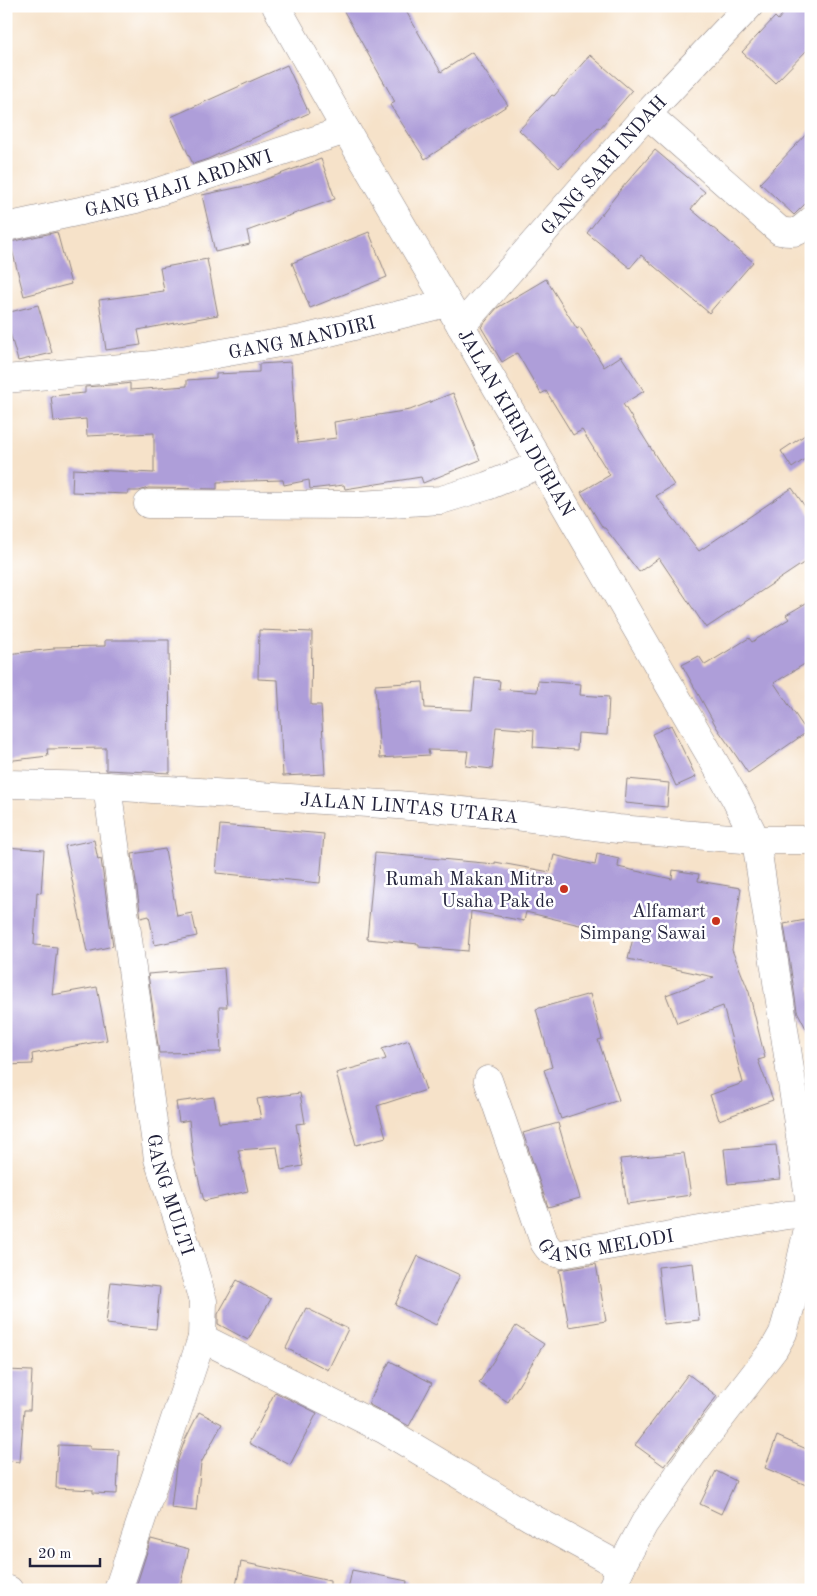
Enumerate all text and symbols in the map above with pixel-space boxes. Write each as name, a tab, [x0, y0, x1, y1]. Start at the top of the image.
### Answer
street label: GANG SARI INDAH	[539, 93, 671, 240]
street label: GANG HAJI ARDAWI	[83, 148, 275, 222]
street label: GANG MANDIRI	[227, 314, 378, 364]
street label: JALAN KIRIN DURIAN	[453, 327, 577, 521]
street label: JALAN LINTAS UTARA	[299, 792, 519, 828]
place label: Rumah Makan Mitra Usaha Pak de	[385, 871, 555, 912]
marker: Rumah Makan Mitra Usaha Pak de	[558, 883, 570, 895]
place label: Alfamart Simpang Sawai	[580, 903, 706, 944]
marker: Alfamart Simpang Sawai	[710, 915, 722, 927]
street label: GANG MULTI	[143, 1133, 196, 1258]
street label: GANG MELODI	[542, 1219, 680, 1245]
text: GANG MELODI	[533, 1228, 675, 1267]
scale bar	[30, 1536, 100, 1568]
text: 20 m	[38, 1547, 72, 1562]

